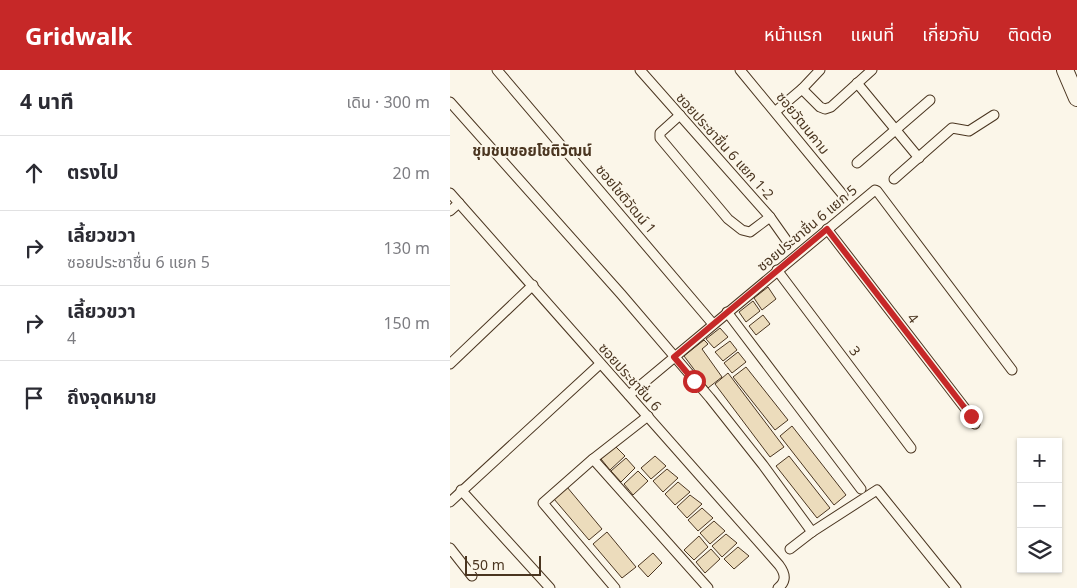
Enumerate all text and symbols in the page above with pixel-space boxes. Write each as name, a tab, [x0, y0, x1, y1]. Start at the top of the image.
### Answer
text: Gridwalk	[25, 19, 132, 52]
text: หน้าแรก	[764, 22, 822, 46]
text: แผนที่	[850, 22, 894, 46]
text: เกี่ยวกับ	[922, 22, 980, 46]
text: ติดต่อ	[1008, 22, 1052, 46]
text: 4 นาที	[20, 87, 74, 115]
street label: ซอยประชาชื่น 6 แยก 1-2	[672, 88, 778, 203]
street label: ซอยวัฒนคาม	[772, 88, 834, 158]
text: เดิน · 300 m	[347, 91, 430, 113]
district label: ชุมชนซอยโชติวัฒน์	[472, 140, 592, 160]
icon: ahead	[20, 159, 48, 187]
text: ตรงไป	[67, 159, 119, 185]
street label: ซอยโชติวัฒน์ 1	[592, 160, 661, 237]
text: 20 m	[393, 162, 430, 184]
street label: ซอยประชาชื่น 6 แยก 5	[753, 180, 861, 275]
text: เลี้ยวขวา	[67, 222, 136, 248]
icon: right	[20, 234, 48, 262]
text: 130 m	[383, 237, 430, 259]
text: ซอยประชาชื่น 6 แยก 5	[67, 251, 210, 273]
text: เลี้ยวขวา	[67, 298, 136, 324]
icon: right	[20, 309, 48, 337]
street label: 4	[903, 309, 923, 327]
text: 150 m	[383, 312, 430, 334]
text: 4	[67, 327, 76, 349]
street label: ซอยประชาชื่น 6	[595, 339, 666, 415]
street label: 3	[845, 342, 865, 360]
route start	[683, 370, 706, 393]
icon: arrive	[20, 384, 48, 412]
text: ถึงจุดหมาย	[67, 384, 157, 410]
route end	[960, 405, 983, 428]
map controls	[1017, 438, 1062, 573]
button: +	[1017, 438, 1062, 483]
button: −	[1017, 483, 1062, 528]
button: layers	[1017, 528, 1062, 573]
scale bar	[465, 553, 541, 576]
text: 50 m	[472, 555, 505, 574]

